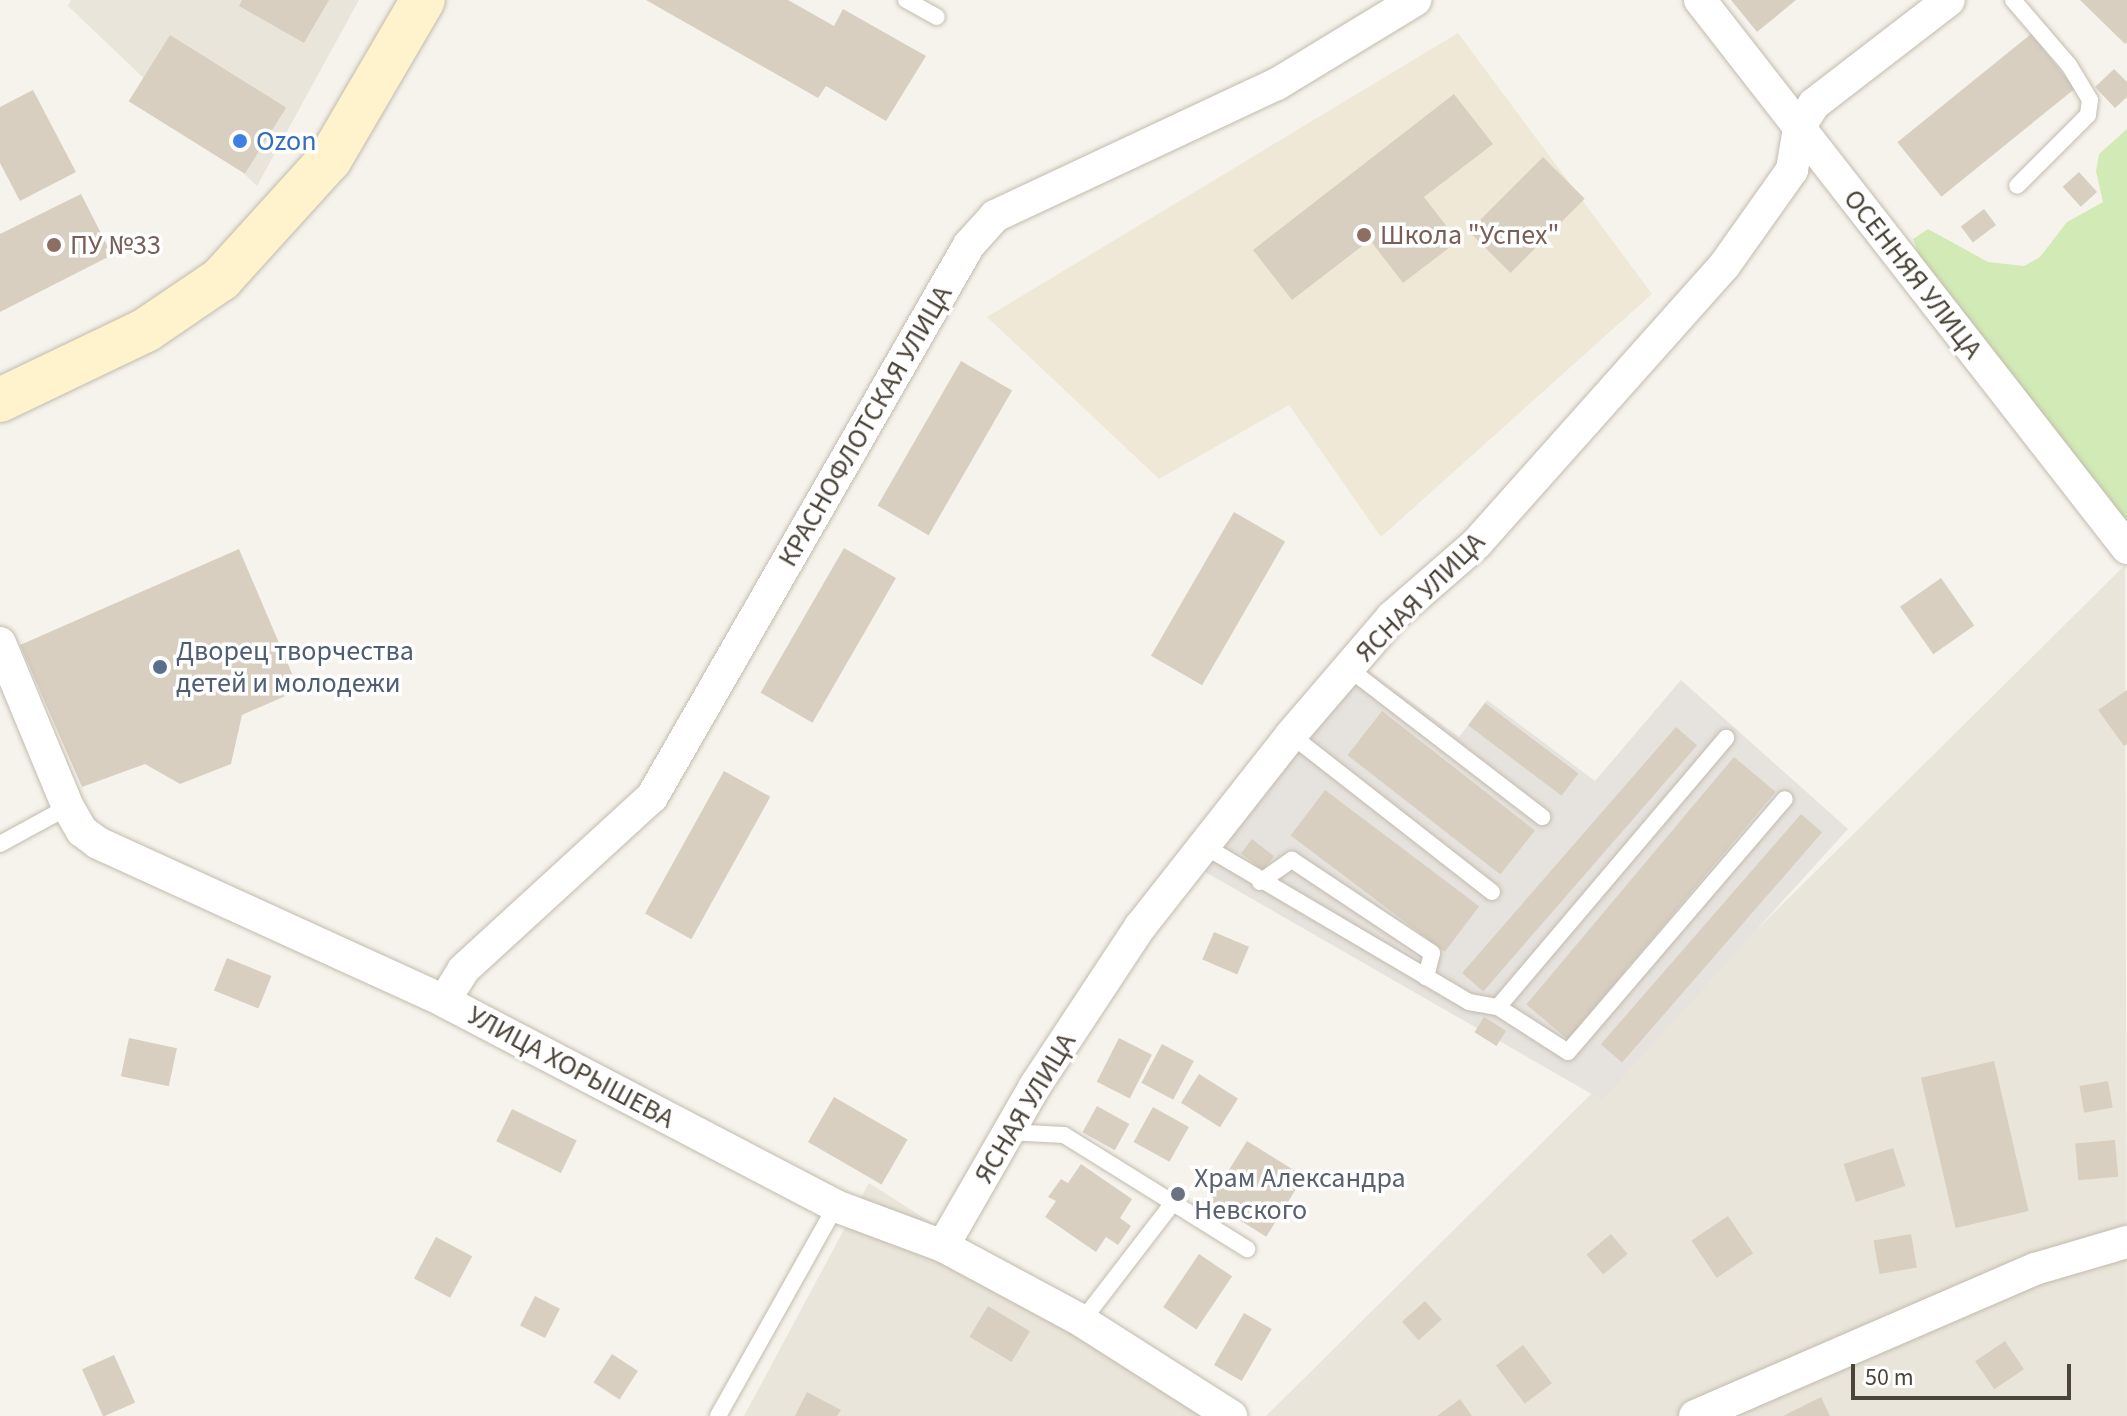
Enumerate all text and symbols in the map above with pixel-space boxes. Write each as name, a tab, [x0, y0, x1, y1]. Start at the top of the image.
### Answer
place label: Ozon	[256, 124, 316, 158]
marker: Ozon	[231, 132, 249, 150]
street label: ОСЕННЯЯ УЛИЦА	[1836, 183, 1990, 365]
place label: Школа "Успех"	[1380, 218, 1559, 252]
marker: Школа "Успех"	[1355, 226, 1373, 244]
place label: ПУ №33	[70, 228, 161, 262]
marker: ПУ №33	[45, 236, 63, 254]
street label: КРАСНОФЛОТСКАЯ УЛИЦА	[771, 279, 959, 573]
street label: ЯСНАЯ УЛИЦА	[1348, 525, 1492, 669]
place label: Дворец творчества детей и молодежи	[176, 634, 414, 700]
marker: Дворец творчества детей и молодежи	[151, 658, 169, 676]
street label: УЛИЦА ХОРЫШЕВА	[462, 998, 680, 1136]
street label: ЯСНАЯ УЛИЦА	[967, 1027, 1083, 1189]
place label: Храм Александра Невского	[1194, 1161, 1406, 1227]
marker: Храм Александра Невского	[1169, 1185, 1187, 1203]
scale bar	[1855, 1348, 2075, 1398]
text: 50 m	[1865, 1360, 1914, 1395]

